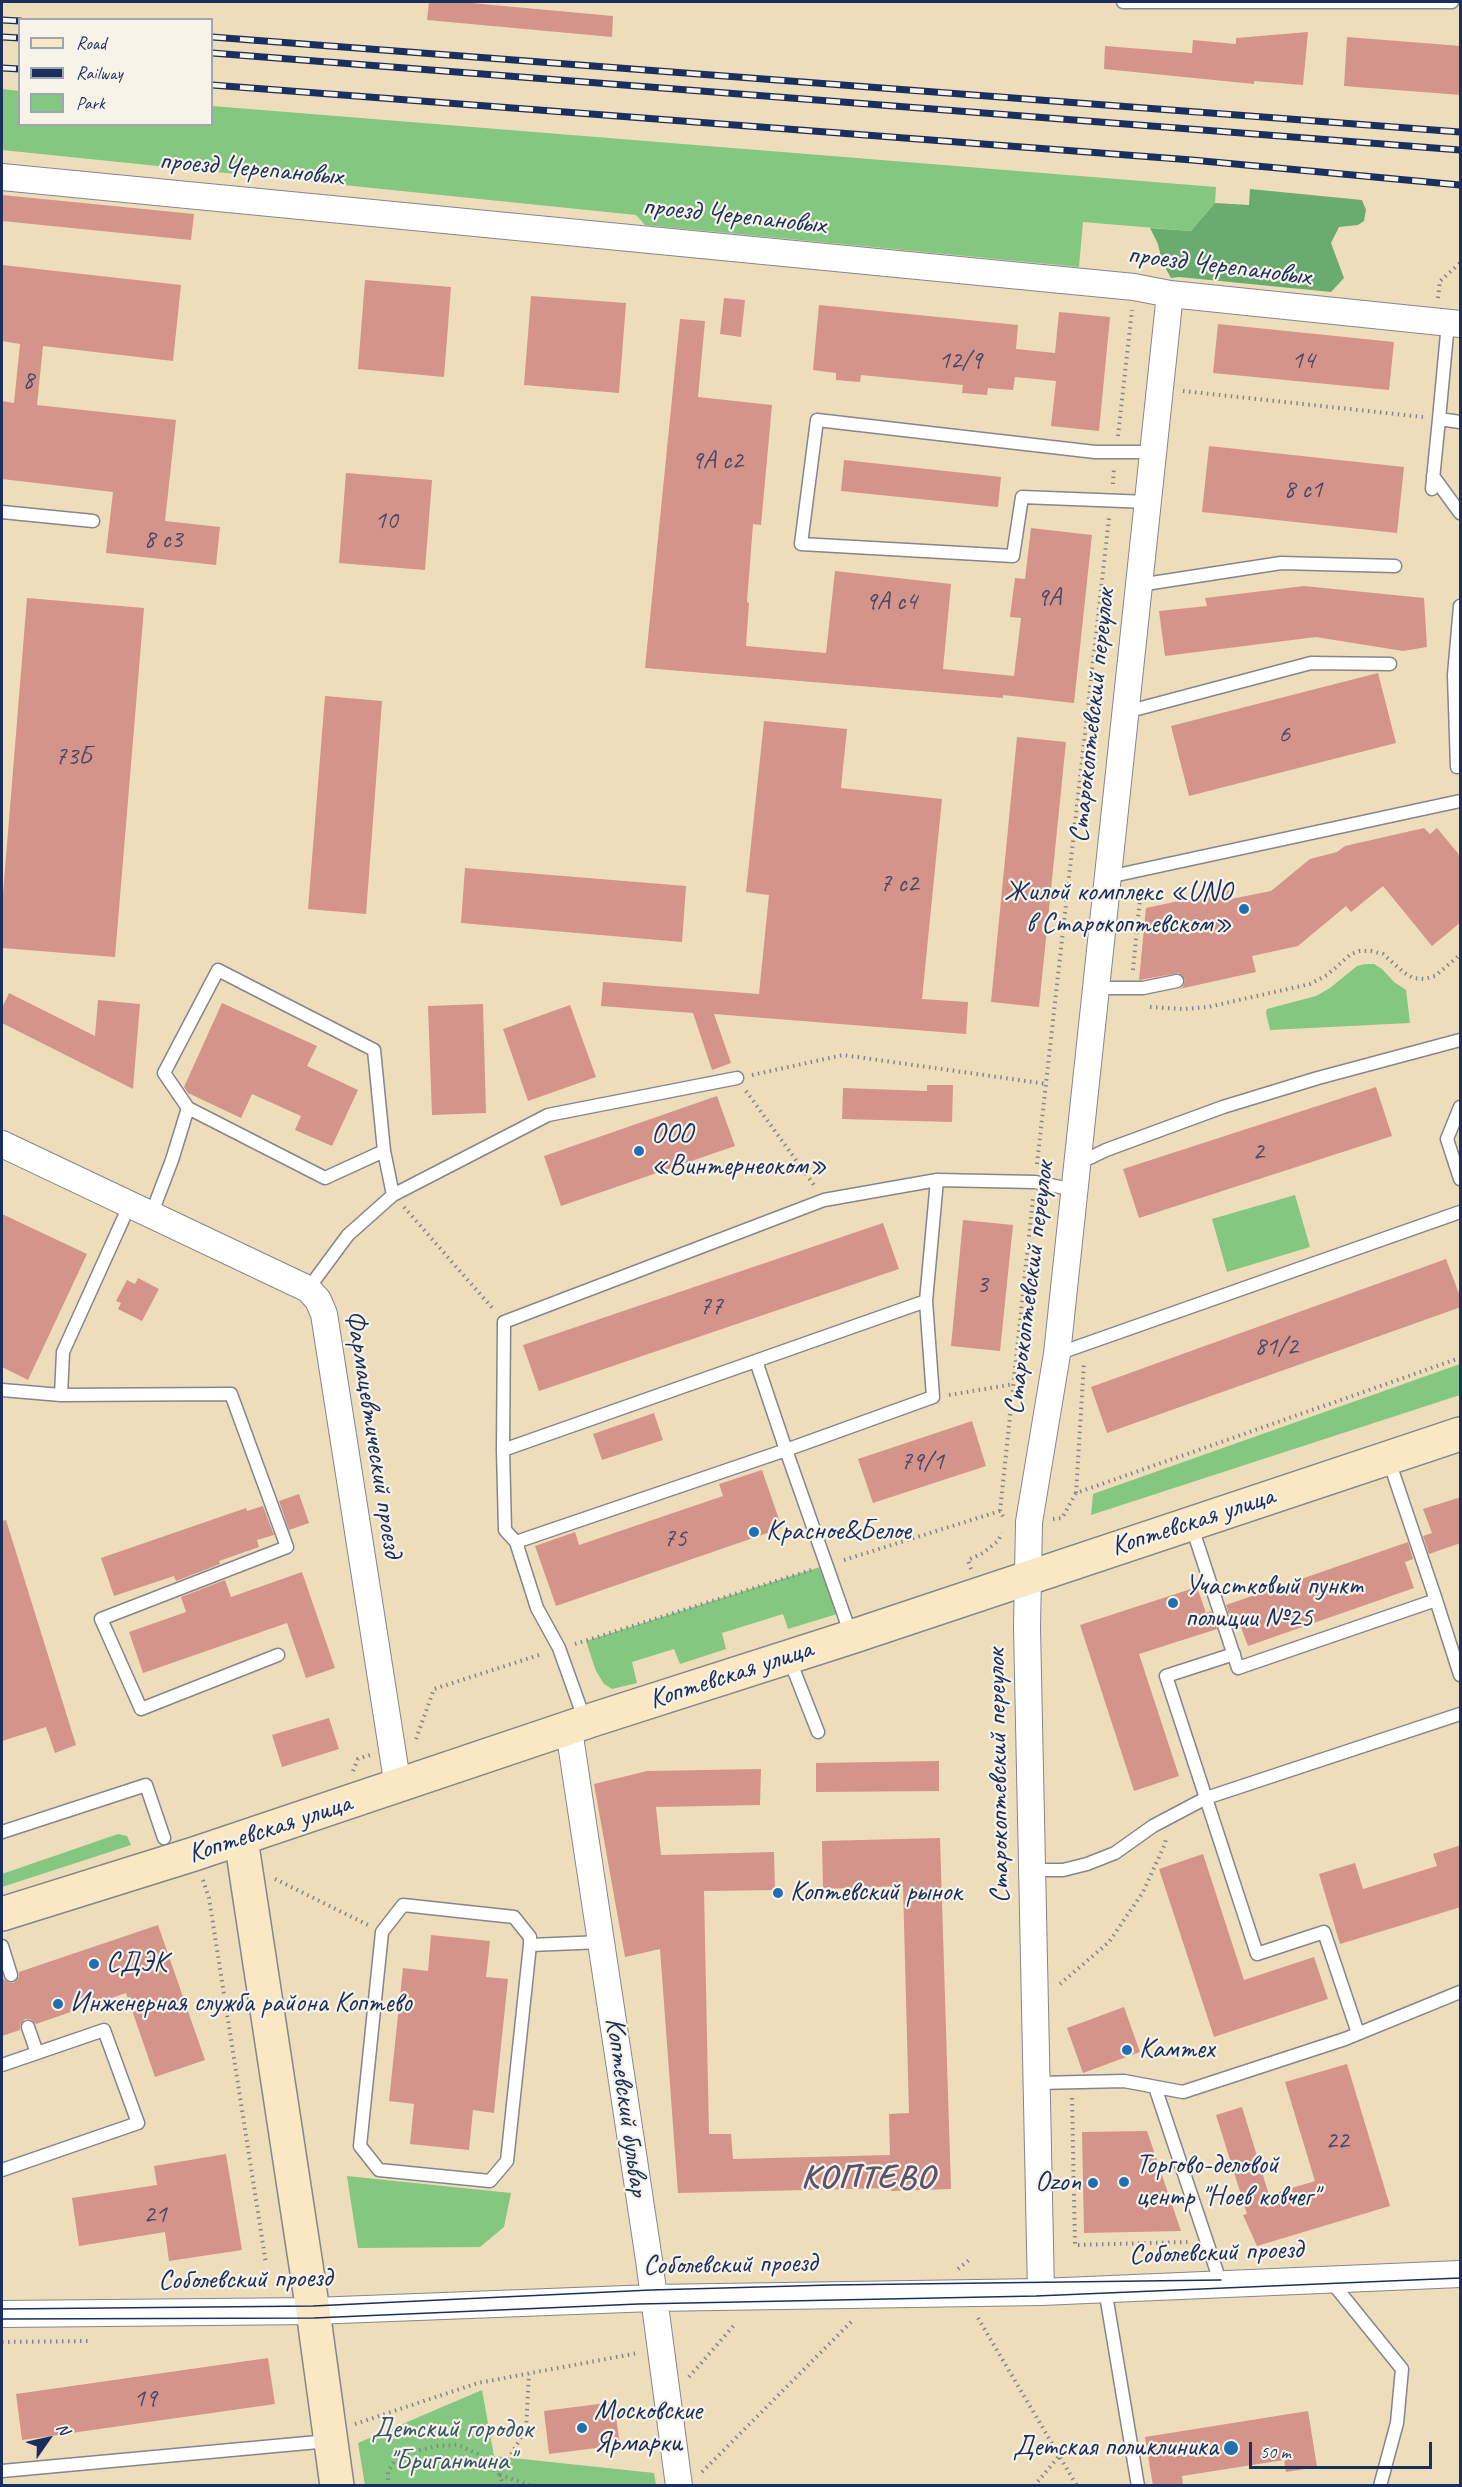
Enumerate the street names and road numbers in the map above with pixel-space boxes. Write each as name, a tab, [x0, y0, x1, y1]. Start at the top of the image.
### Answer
street label: проезд Черепановых	[158, 144, 344, 194]
street label: проезд Черепановых	[641, 190, 827, 242]
street label: проезд Черепановых	[1126, 238, 1312, 294]
street label: Старокоптевский переулок	[1063, 587, 1123, 845]
street label: Старокоптевский переулок	[998, 1159, 1062, 1417]
street label: Фармацевтический проезд	[337, 1308, 409, 1560]
street label: Коптевская улица	[1107, 1480, 1279, 1564]
street label: Коптевская улица	[645, 1633, 817, 1717]
street label: Старокоптевский переулок	[980, 1648, 1018, 1904]
street label: Коптевская улица	[184, 1787, 356, 1871]
street label: Коптевский бульвар	[597, 2015, 655, 2199]
street label: Соболевский проезд	[1128, 2233, 1304, 2273]
street label: Соболевский проезд	[643, 2247, 817, 2283]
street label: Соболевский проезд	[158, 2262, 332, 2298]

